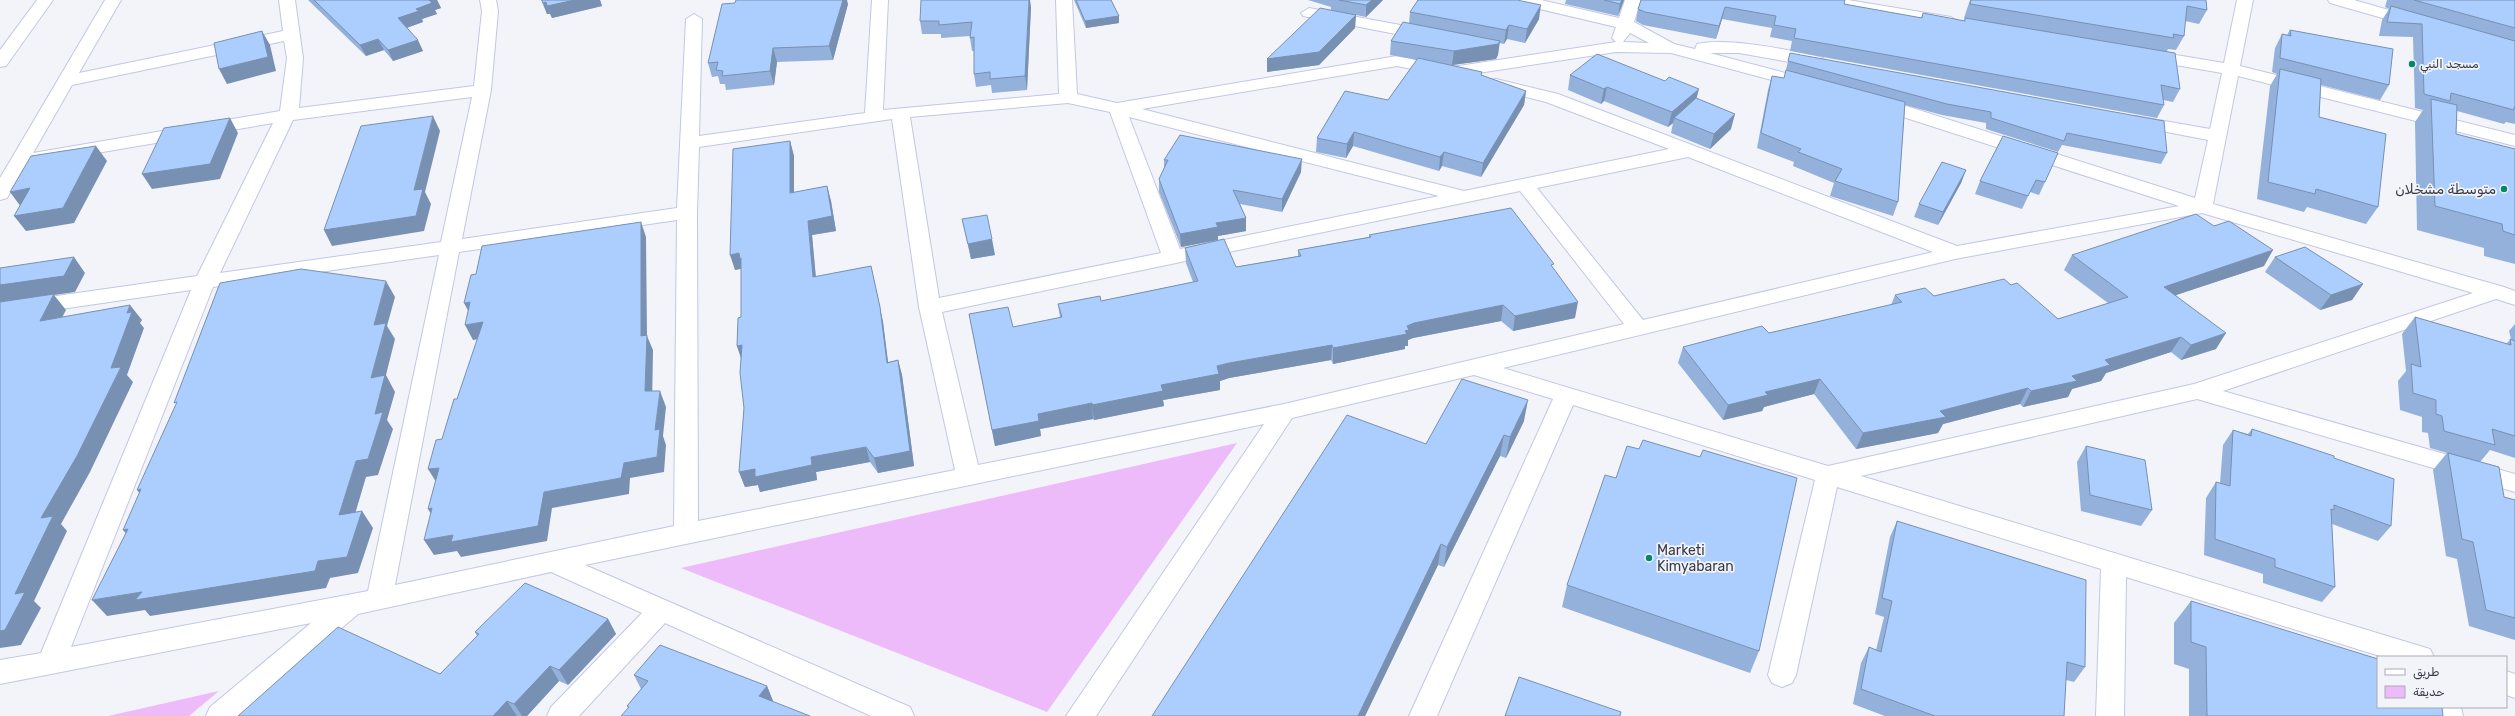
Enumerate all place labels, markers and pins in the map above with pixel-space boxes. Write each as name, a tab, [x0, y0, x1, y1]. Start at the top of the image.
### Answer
place label: مسجد النبي	[2420, 57, 2479, 73]
marker: مسجد النبي	[2407, 59, 2417, 69]
place label: متوسطة مشخلان	[2395, 181, 2496, 198]
marker: متوسطة مشخلان	[2499, 184, 2509, 194]
place label: Marketi Kimyabaran	[1657, 542, 1734, 575]
marker: Marketi Kimyabaran	[1644, 553, 1654, 563]

